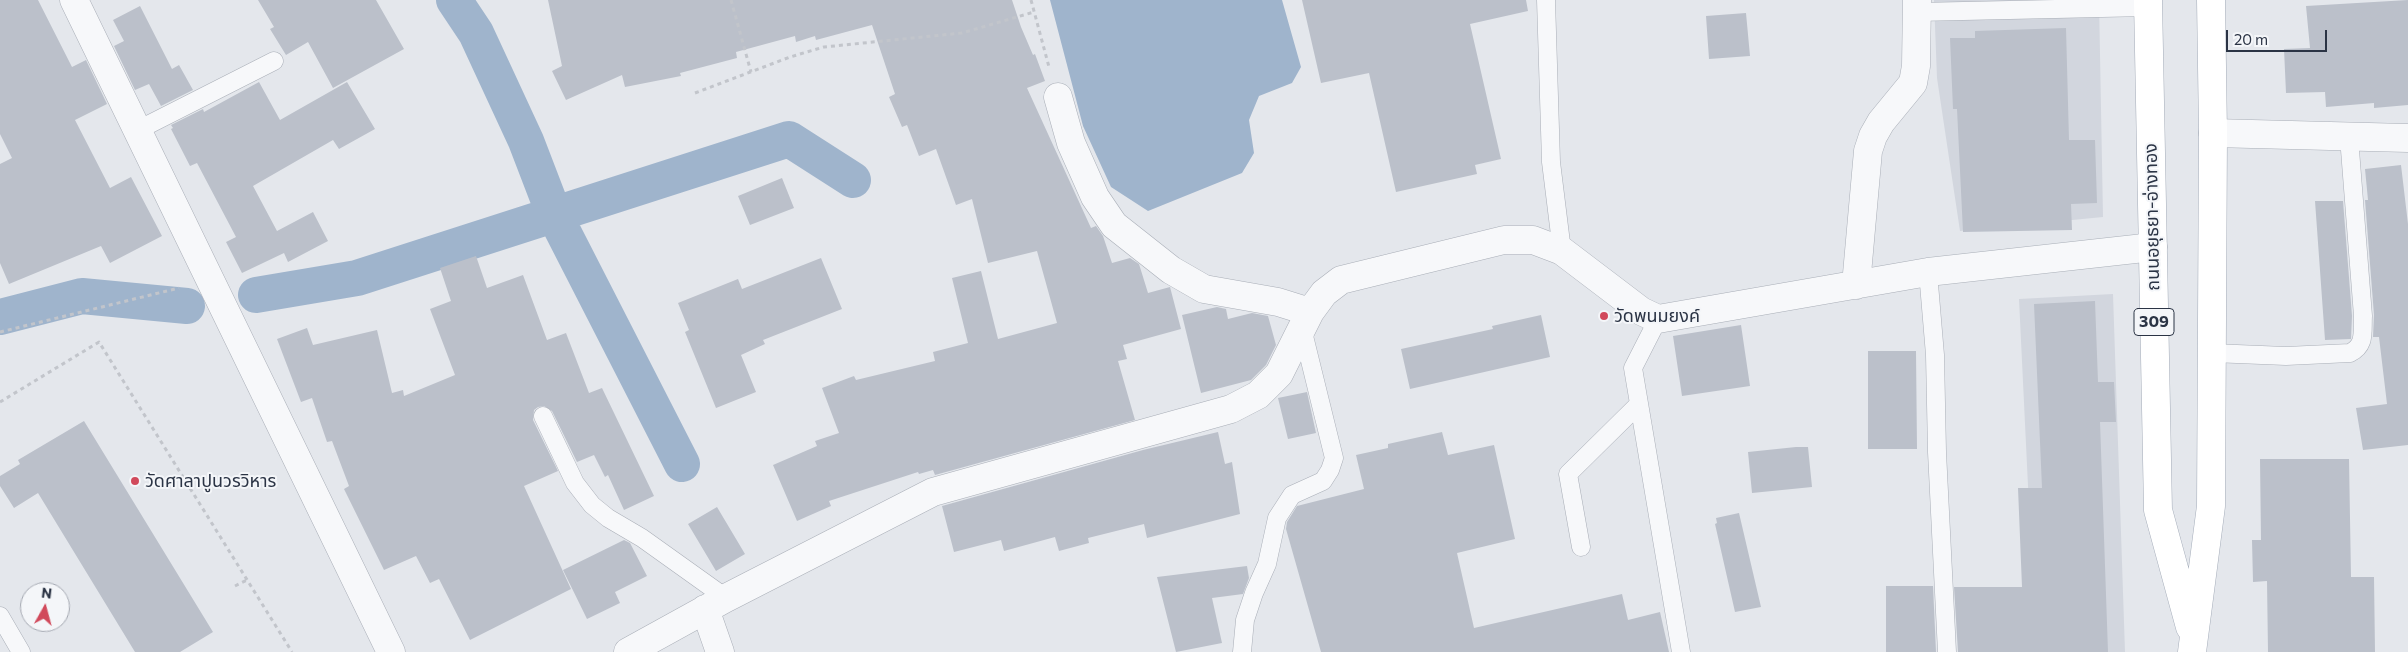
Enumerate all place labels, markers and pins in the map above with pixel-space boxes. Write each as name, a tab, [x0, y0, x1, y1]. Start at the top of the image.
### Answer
place label: วัดพนมยงค์	[1614, 305, 1700, 327]
marker: วัดพนมยงค์	[1598, 310, 1610, 322]
place label: วัดศาลาปูนวรวิหาร	[145, 470, 276, 492]
marker: วัดศาลาปูนวรวิหาร	[129, 475, 141, 487]

